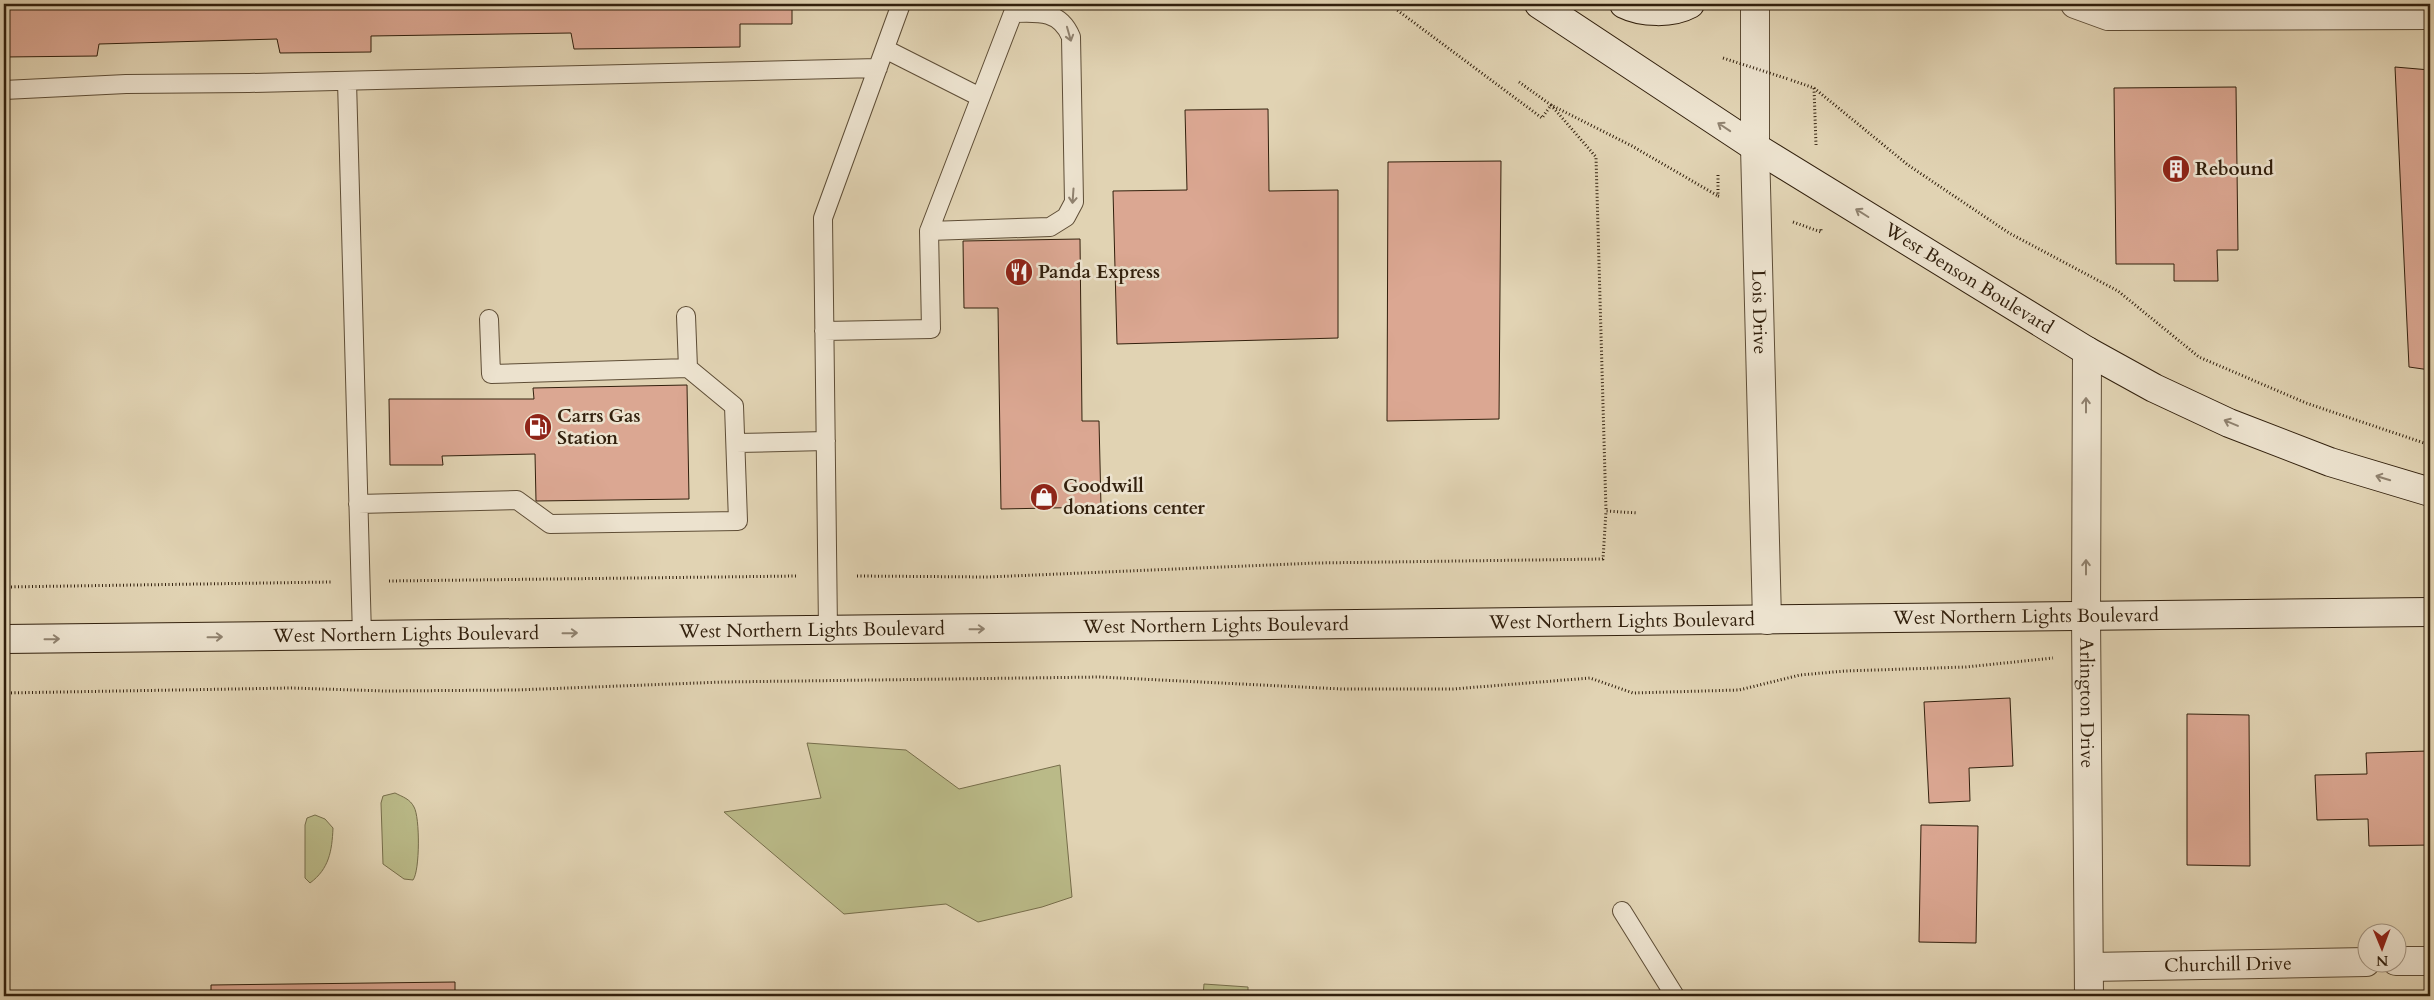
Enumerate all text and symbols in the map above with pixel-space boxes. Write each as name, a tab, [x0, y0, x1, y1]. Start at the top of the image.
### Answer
one-way arrow	[1064, 26, 1074, 42]
one-way arrow	[1718, 121, 1732, 131]
building icon: Rebound	[2161, 154, 2191, 184]
place label: Rebound	[2195, 156, 2274, 182]
one-way arrow	[1068, 188, 1077, 204]
one-way arrow	[1855, 207, 1869, 218]
street label: West Benson Boulevard	[1878, 216, 2058, 340]
restaurant icon: Panda Express	[1004, 257, 1034, 287]
place label: Panda Express	[1038, 259, 1160, 285]
street label: Lois Drive	[1745, 269, 1773, 355]
one-way arrow	[2082, 397, 2091, 413]
place label: Carrs Gas Station	[557, 403, 641, 451]
fuel station icon: Carrs Gas Station	[523, 412, 553, 442]
one-way arrow	[2223, 418, 2238, 427]
one-way arrow	[2376, 472, 2392, 482]
place label: Goodwill donations center	[1063, 473, 1205, 521]
shop icon: Goodwill donations center	[1029, 482, 1059, 512]
one-way arrow	[2081, 560, 2091, 576]
street label: West Northern Lights Boulevard	[1892, 602, 2159, 631]
street label: West Northern Lights Boulevard	[1488, 607, 1755, 635]
street label: West Northern Lights Boulevard	[1082, 611, 1349, 640]
street label: West Northern Lights Boulevard	[678, 616, 945, 644]
street label: West Northern Lights Boulevard	[272, 620, 539, 649]
one-way arrow	[969, 624, 985, 633]
one-way arrow	[562, 628, 578, 638]
one-way arrow	[206, 632, 223, 642]
one-way arrow	[44, 634, 60, 644]
street label: Arlington Drive	[2073, 638, 2100, 768]
north arrow	[2356, 922, 2406, 972]
street label: Churchill Drive	[2164, 950, 2292, 979]
text: N	[2376, 951, 2388, 970]

